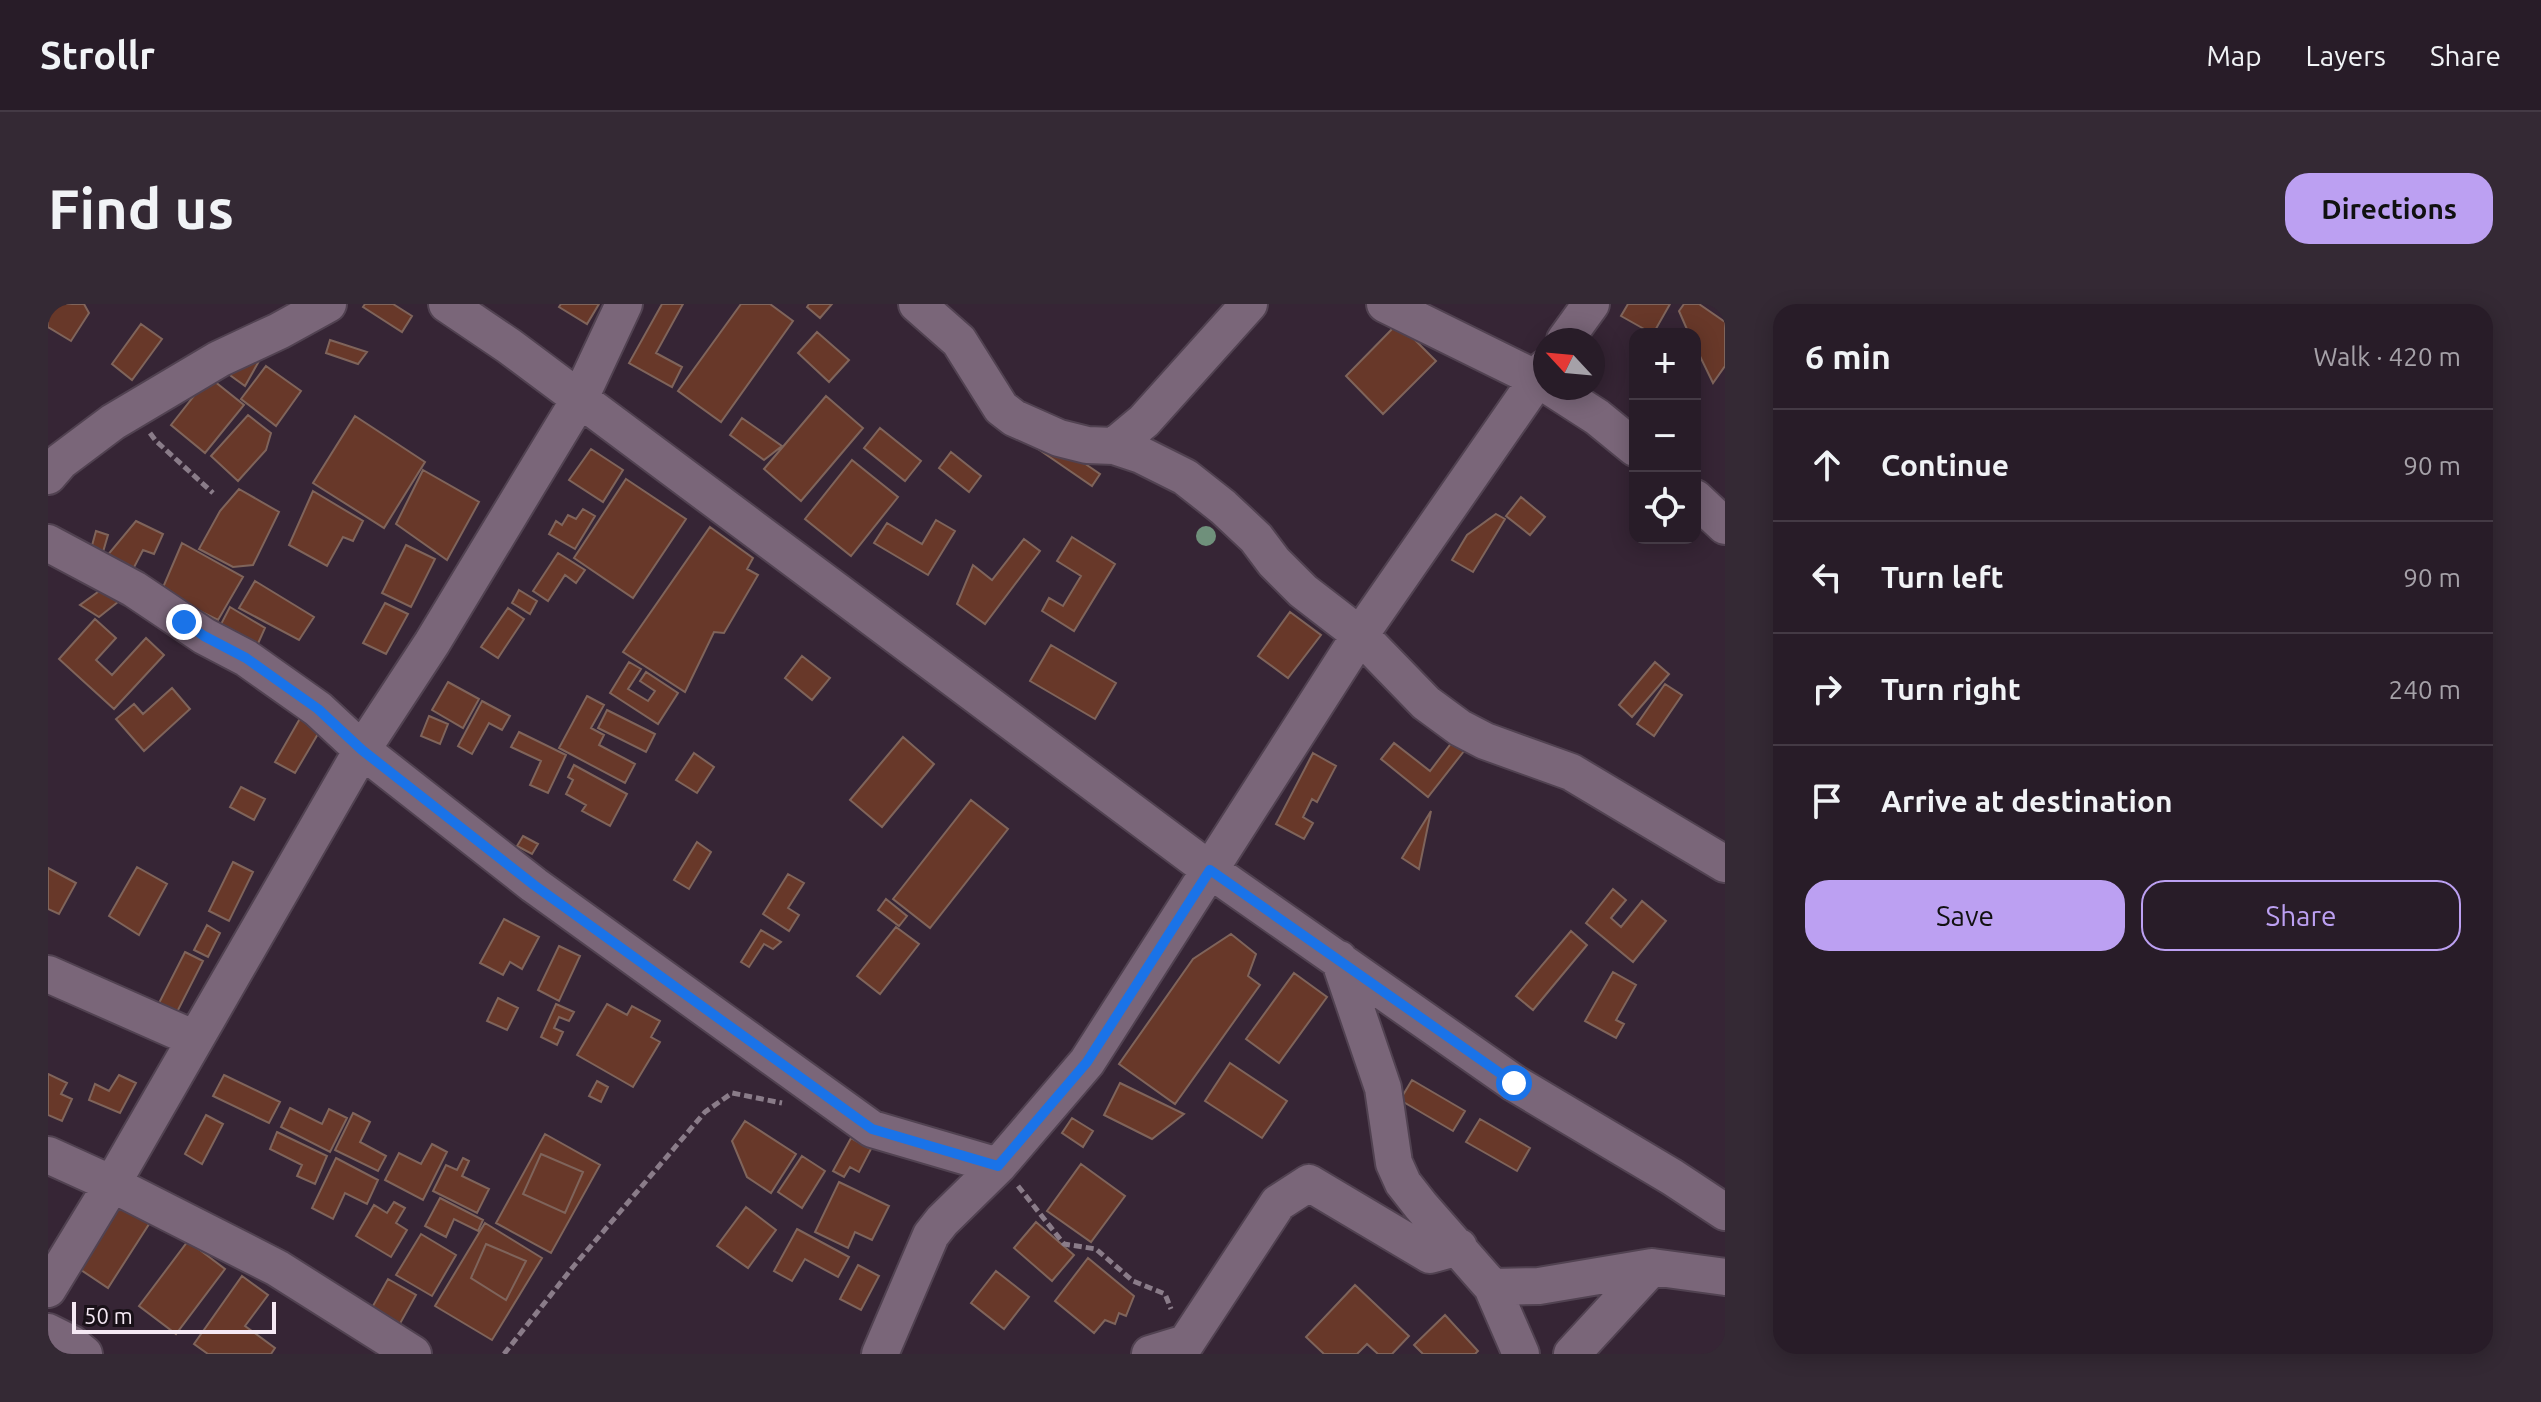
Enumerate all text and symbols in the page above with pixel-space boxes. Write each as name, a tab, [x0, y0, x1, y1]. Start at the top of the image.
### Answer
text: Strollr	[40, 34, 155, 76]
text: Map	[2206, 40, 2262, 71]
text: Layers	[2306, 40, 2386, 71]
text: Share	[2430, 40, 2501, 71]
button: Directions	[2285, 173, 2493, 244]
text: Find us	[48, 177, 234, 240]
north arrow	[1533, 328, 1605, 400]
map controls	[1629, 328, 1701, 544]
button: +	[1629, 328, 1701, 400]
text: 6 min	[1805, 337, 1891, 375]
text: Walk · 420 m	[2313, 342, 2461, 371]
button: −	[1629, 400, 1701, 472]
icon: ahead	[1805, 443, 1849, 487]
text: Continue	[1881, 448, 2009, 482]
text: 90 m	[2403, 451, 2461, 480]
button: locate	[1629, 472, 1701, 544]
icon: left	[1805, 555, 1849, 599]
text: Turn left	[1881, 560, 2003, 594]
text: 90 m	[2403, 563, 2461, 592]
route end	[166, 604, 202, 640]
icon: right	[1805, 667, 1849, 711]
text: Turn right	[1881, 672, 2021, 706]
text: 240 m	[2389, 675, 2461, 704]
icon: arrive	[1805, 779, 1849, 823]
text: Arrive at destination	[1881, 784, 2173, 818]
button: Save	[1805, 880, 2125, 951]
button: Share	[2141, 880, 2461, 951]
route start	[1496, 1065, 1532, 1101]
scale bar	[72, 1298, 276, 1334]
text: 50 m	[84, 1303, 133, 1328]

